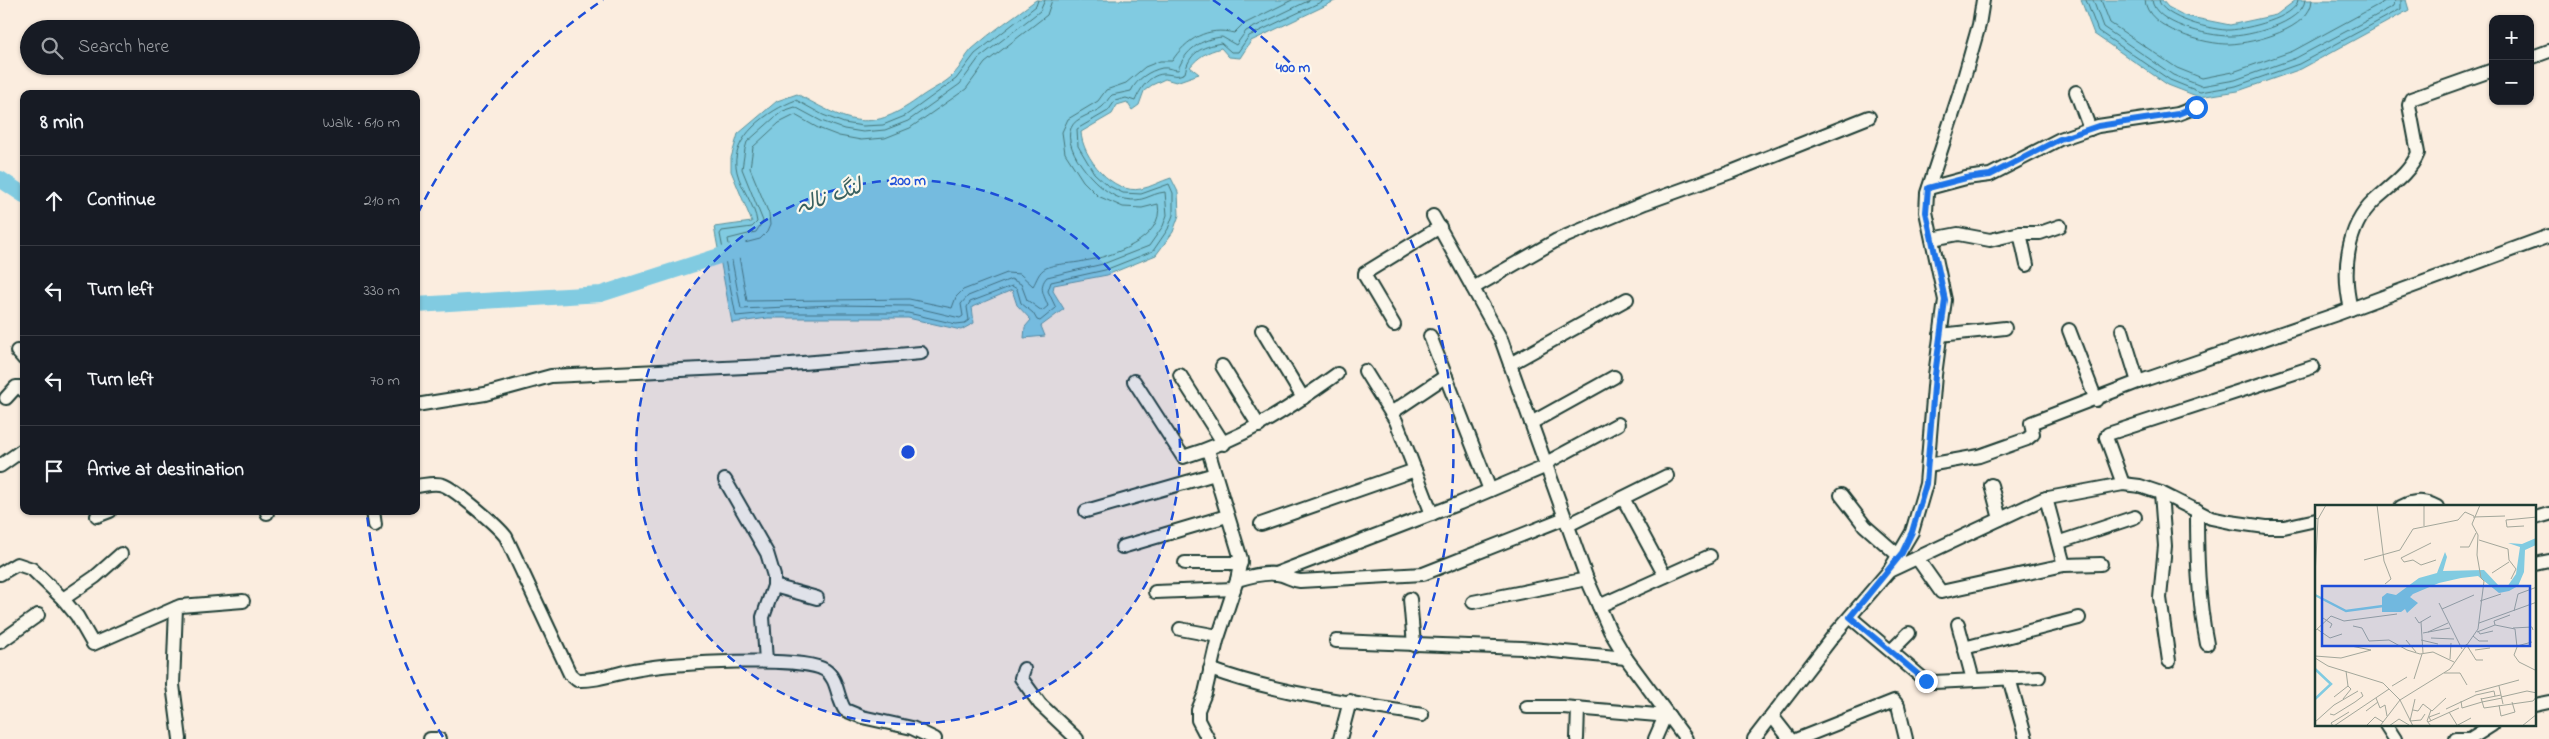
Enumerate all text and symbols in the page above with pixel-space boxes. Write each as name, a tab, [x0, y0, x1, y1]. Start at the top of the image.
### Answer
map controls	[2489, 15, 2534, 105]
button: +	[2489, 15, 2534, 60]
search box	[20, 20, 420, 75]
icon: search	[38, 34, 66, 62]
text: Search here	[78, 34, 169, 61]
text: 400 m	[1275, 57, 1311, 79]
button: −	[2489, 60, 2534, 105]
route start	[2185, 96, 2208, 119]
text: 8 min	[40, 108, 84, 138]
text: Walk · 610 m	[322, 111, 400, 135]
text: 200 m	[889, 170, 926, 192]
water label: لنگ نالہ	[792, 172, 869, 223]
icon: ahead	[40, 187, 68, 215]
text: Continue	[87, 187, 155, 214]
text: 210 m	[364, 189, 400, 213]
icon: left	[40, 277, 68, 305]
text: Turn left	[87, 277, 154, 304]
text: 330 m	[363, 279, 400, 303]
icon: left	[40, 367, 68, 395]
text: Turn left	[87, 367, 154, 394]
text: 70 m	[370, 369, 400, 393]
centre of rings	[899, 443, 917, 461]
icon: arrive	[40, 457, 68, 485]
text: Arrive at destination	[87, 457, 244, 484]
inset map	[2315, 505, 2536, 726]
route end	[1915, 670, 1938, 693]

